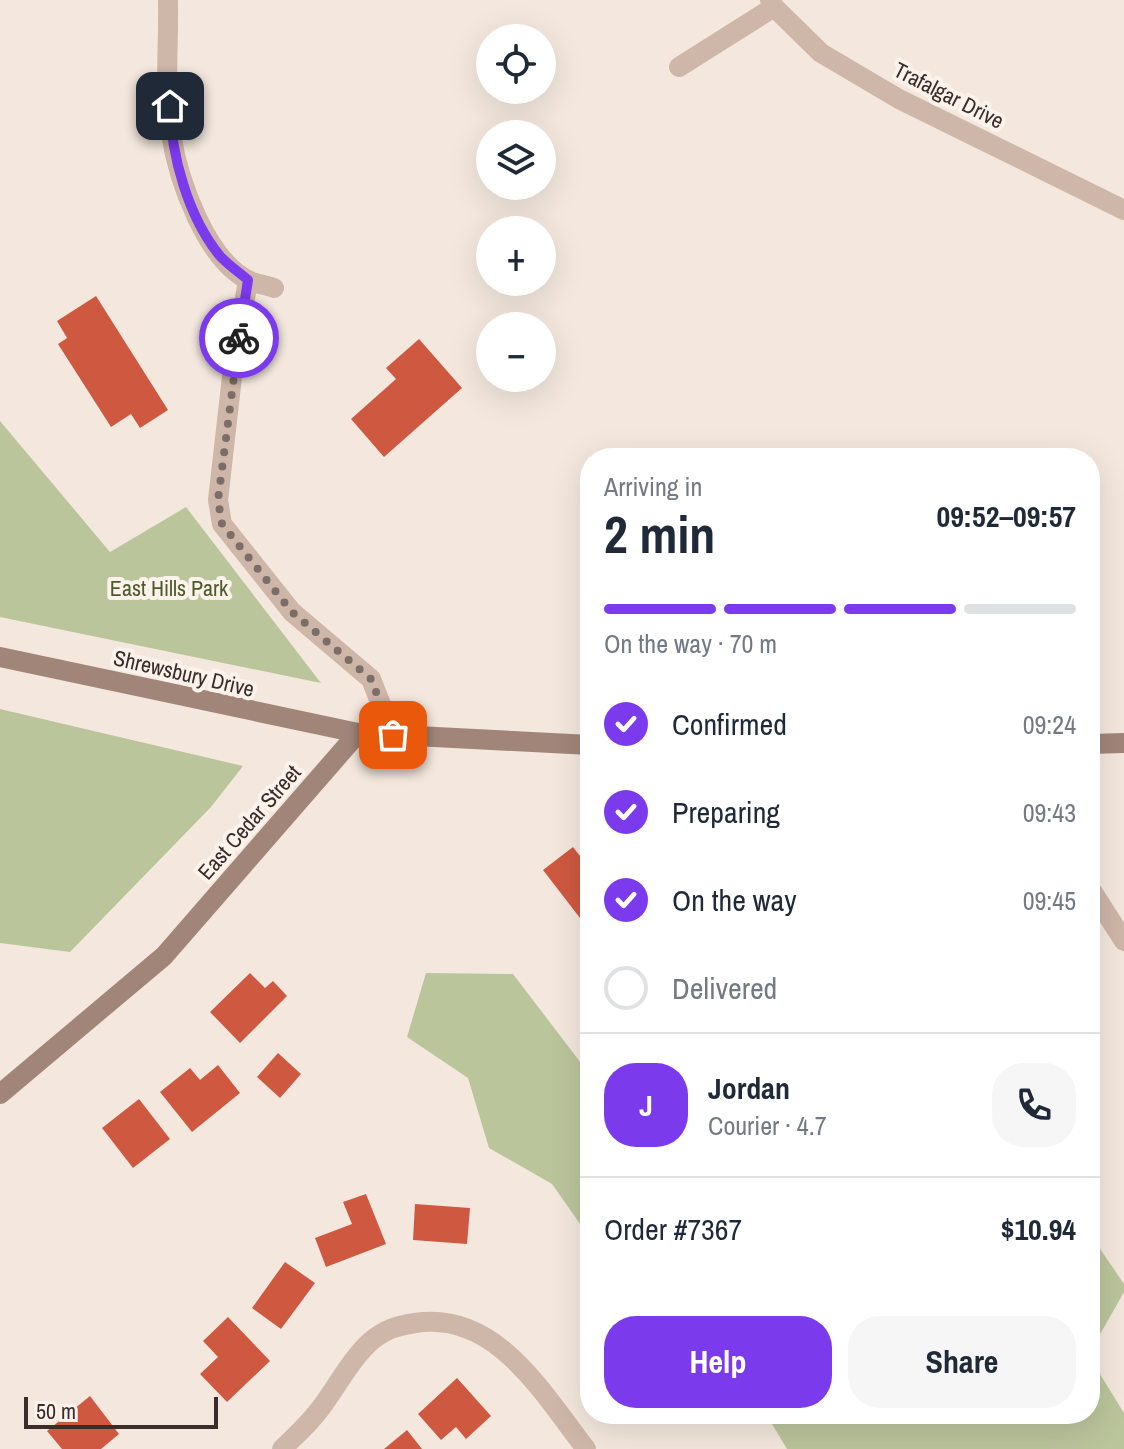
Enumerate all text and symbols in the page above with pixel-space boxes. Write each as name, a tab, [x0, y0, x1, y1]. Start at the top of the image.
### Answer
map controls	[476, 24, 556, 392]
button: locate	[476, 24, 556, 104]
street label: Trafalgar Drive	[889, 54, 1009, 136]
pin	[136, 72, 204, 140]
icon: home	[148, 84, 192, 128]
button: layers	[476, 120, 556, 200]
button: +	[476, 216, 556, 296]
courier	[199, 298, 279, 378]
button: −	[476, 312, 556, 392]
icon: bike	[217, 316, 261, 360]
text: Arriving in	[604, 469, 702, 504]
text: 09:52–09:57	[937, 496, 1076, 536]
text: 2 min	[604, 499, 715, 569]
park label: East Hills Park	[110, 573, 229, 603]
text: On the way · 70 m	[604, 626, 777, 661]
street label: Shrewsbury Drive	[111, 642, 257, 704]
pin	[359, 701, 427, 769]
icon: check	[604, 702, 648, 746]
text: Confirmed	[672, 704, 787, 744]
text: 09:24	[1023, 707, 1076, 742]
icon: bag	[371, 713, 415, 757]
street label: East Cedar Street	[191, 758, 307, 886]
icon: check	[604, 790, 648, 834]
text: Preparing	[672, 792, 780, 832]
text: 09:43	[1023, 795, 1076, 830]
icon: check	[604, 878, 648, 922]
text: On the way	[672, 880, 796, 920]
text: 09:45	[1023, 883, 1076, 918]
text: Delivered	[672, 968, 777, 1008]
button: phone	[992, 1063, 1076, 1147]
text: Jordan	[708, 1068, 790, 1108]
text: J	[639, 1085, 653, 1125]
text: Courier · 4.7	[708, 1108, 827, 1143]
text: Order #7367	[604, 1209, 742, 1249]
text: $10.94	[1001, 1209, 1076, 1249]
button: Help	[604, 1316, 832, 1408]
button: Share	[848, 1316, 1076, 1408]
scale bar	[24, 1393, 218, 1429]
text: 50 m	[36, 1396, 76, 1426]

